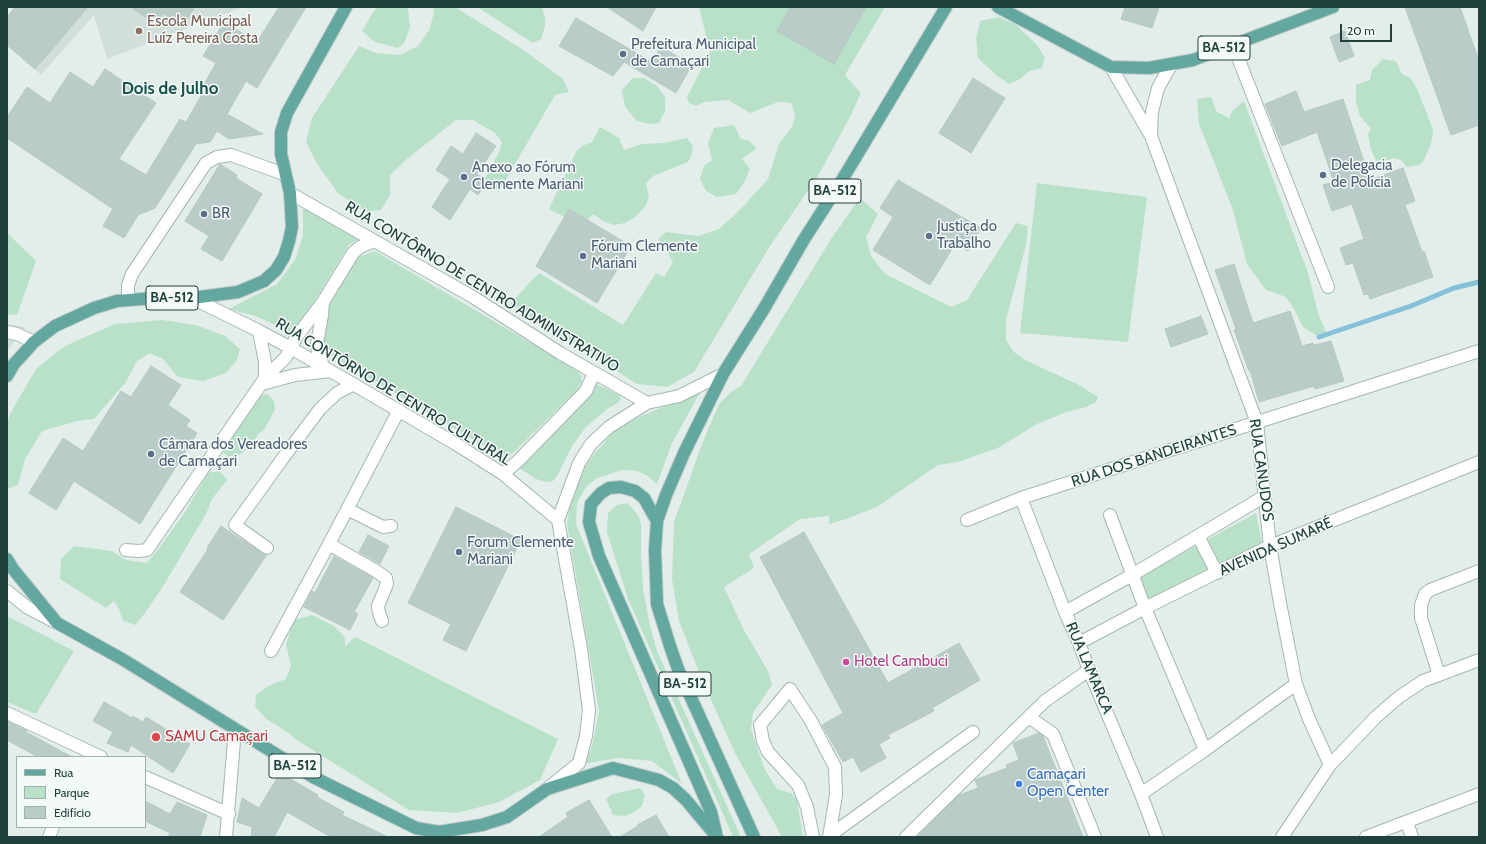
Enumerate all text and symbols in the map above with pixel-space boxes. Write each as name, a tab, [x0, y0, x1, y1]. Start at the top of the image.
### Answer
place label: Escola Municipal Luíz Pereira Costa	[147, 13, 258, 48]
scale bar	[1342, 16, 1394, 42]
text: 20 m	[1347, 23, 1375, 38]
marker: Escola Municipal Luíz Pereira Costa	[134, 26, 144, 36]
place label: Prefeitura Municipal de Camaçari	[631, 36, 756, 71]
road number: BA-512	[1198, 36, 1250, 60]
marker: Prefeitura Municipal de Camaçari	[618, 49, 628, 59]
district label: Dois de Julho	[122, 79, 218, 99]
place label: Delegacia de Polícia	[1331, 157, 1392, 192]
place label: Anexo ao Fórum Clemente Mariani	[472, 159, 584, 194]
marker: Delegacia de Polícia	[1318, 170, 1328, 180]
marker: Anexo ao Fórum Clemente Mariani	[459, 172, 469, 182]
road number: BA-512	[809, 179, 861, 203]
street label: RUA CONTÔRNO DE CENTRO ADMINISTRATIVO	[342, 198, 622, 376]
place label: BR	[212, 205, 230, 223]
marker: BR	[199, 209, 209, 219]
place label: Justiça do Trabalho	[937, 218, 997, 253]
marker: Justiça do Trabalho	[924, 231, 934, 241]
place label: Fórum Clemente Mariani	[591, 238, 698, 273]
marker: Fórum Clemente Mariani	[578, 251, 588, 261]
road number: BA-512	[146, 286, 198, 310]
street label: RUA CONTÔRNO DE CENTRO CULTURAL	[272, 314, 514, 470]
street label: RUA CANUDOS	[1245, 418, 1277, 522]
street label: RUA DOS BANDEIRANTES	[1069, 421, 1239, 491]
place label: Câmara dos Vereadores de Camaçari	[159, 436, 308, 471]
marker: Câmara dos Vereadores de Camaçari	[146, 449, 156, 459]
street label: AVENIDA SUMARÉ	[1217, 514, 1335, 580]
place label: Forum Clemente Mariani	[467, 534, 574, 569]
marker: Forum Clemente Mariani	[454, 547, 464, 557]
street label: RUA LAMARCA	[1062, 619, 1116, 717]
place label: Hotel Cambuci	[854, 653, 948, 671]
marker: Hotel Cambuci	[841, 657, 851, 667]
road number: BA-512	[659, 672, 711, 696]
place label: SAMU Camaçari	[165, 728, 268, 746]
marker: SAMU Camaçari	[150, 731, 162, 743]
road number: BA-512	[269, 754, 321, 778]
legend	[16, 756, 146, 828]
text: Rua	[54, 765, 73, 780]
place label: Camaçari Open Center	[1027, 766, 1109, 801]
marker: Camaçari Open Center	[1014, 779, 1024, 789]
text: Parque	[54, 785, 89, 800]
text: Edifício	[54, 805, 91, 820]

